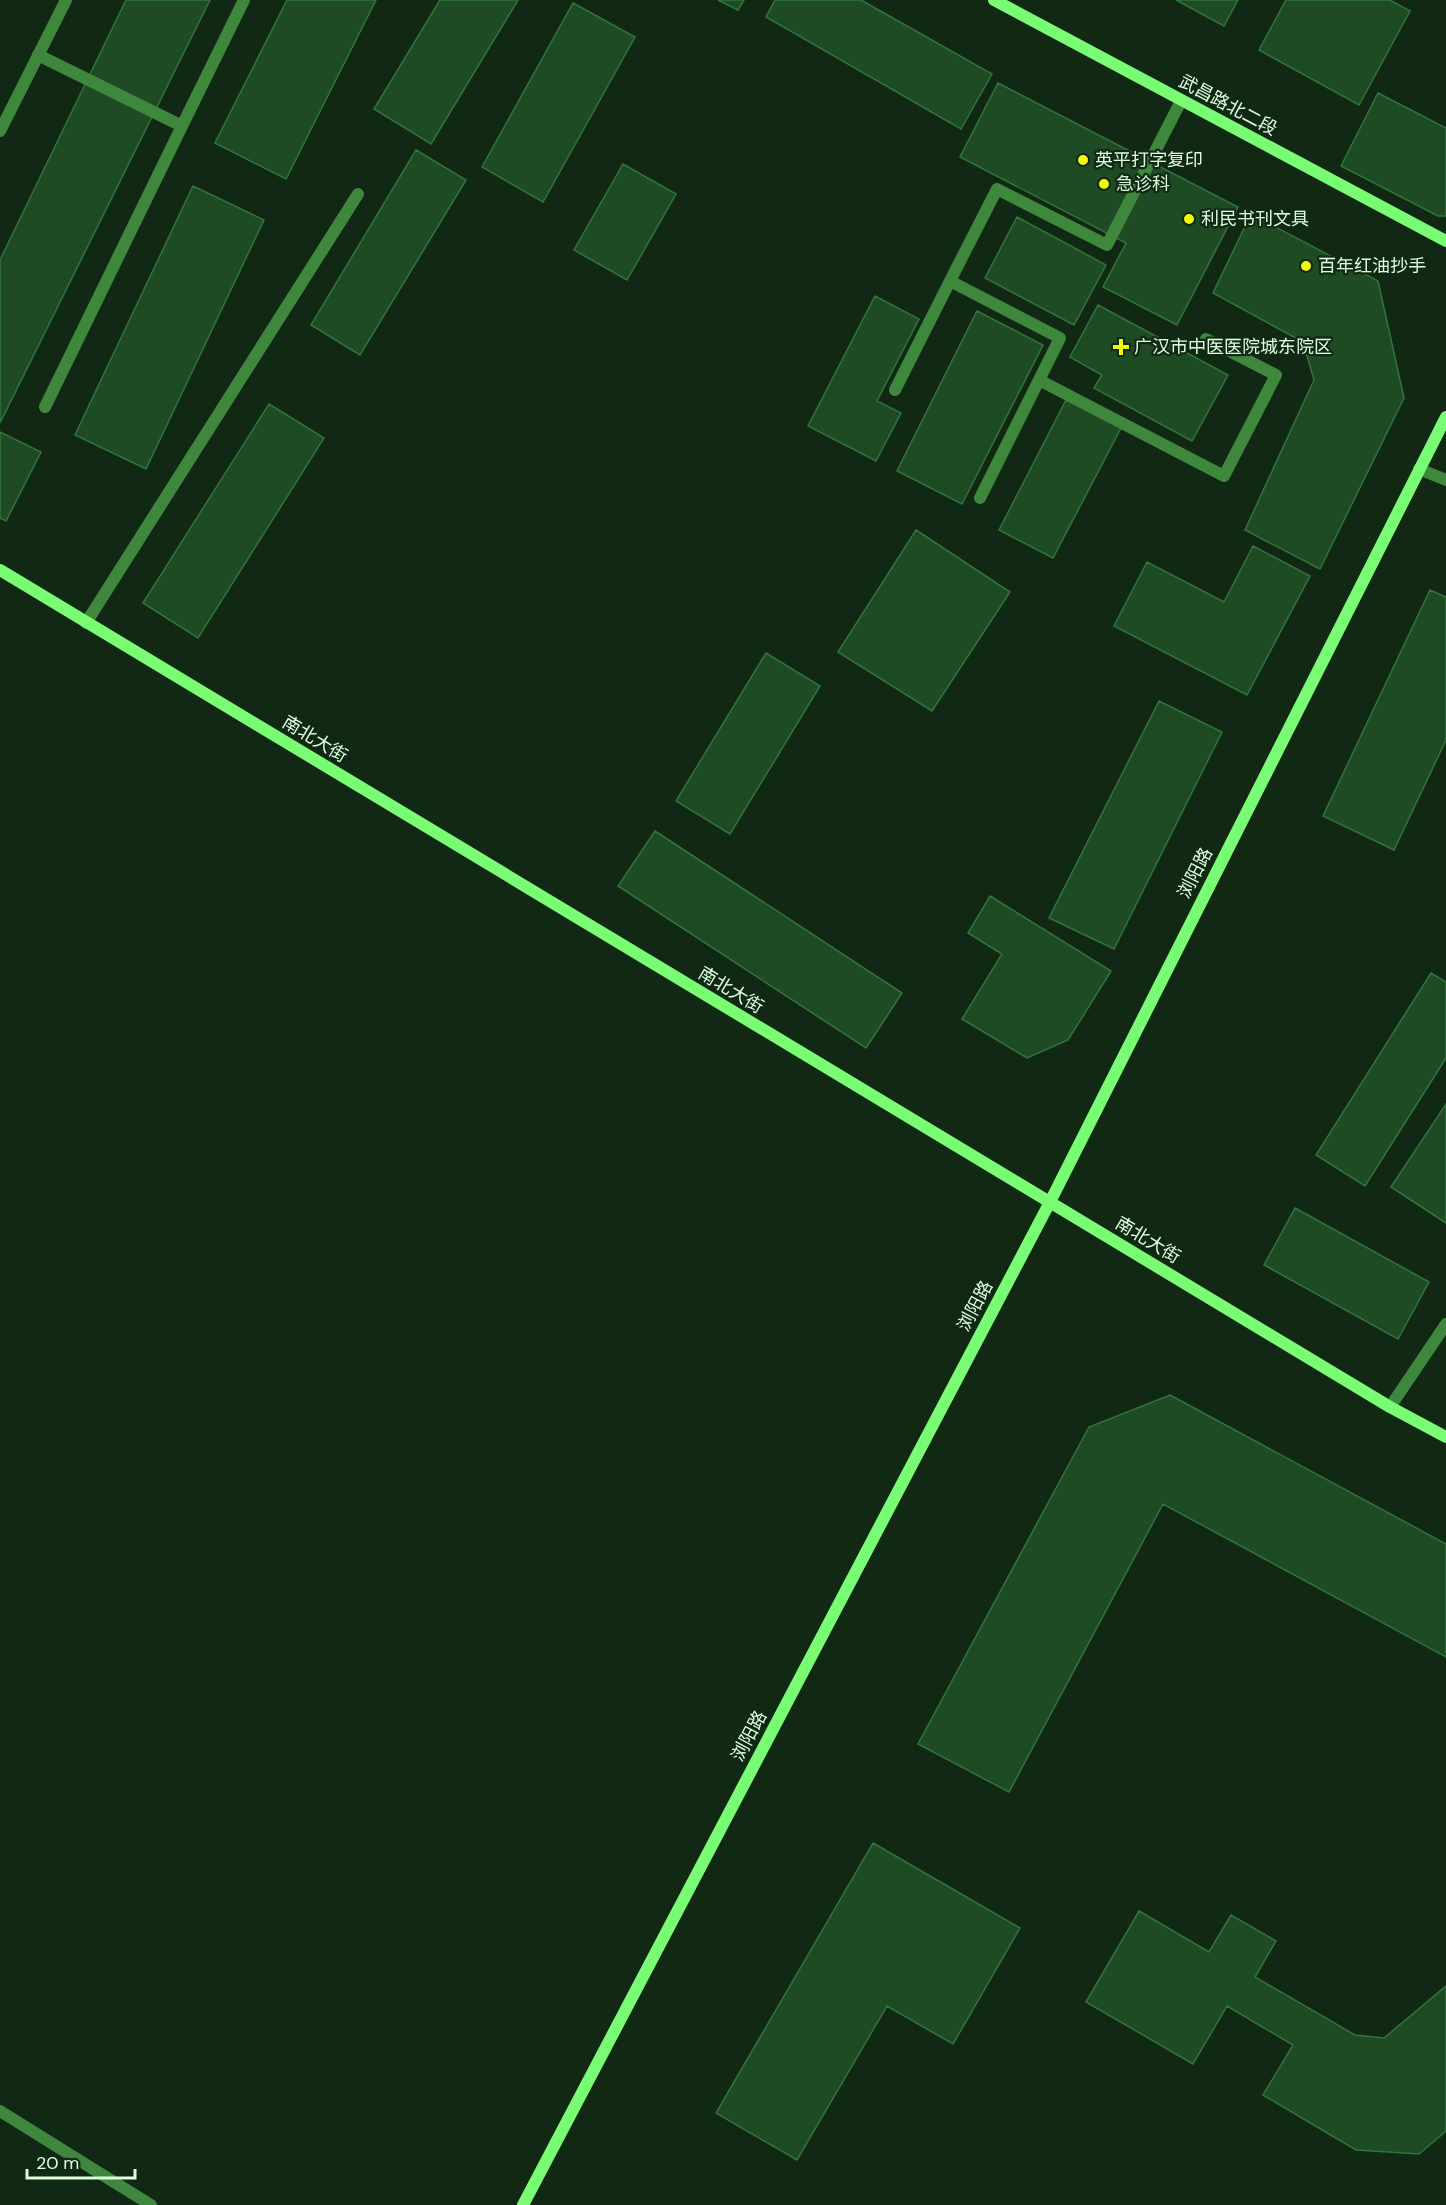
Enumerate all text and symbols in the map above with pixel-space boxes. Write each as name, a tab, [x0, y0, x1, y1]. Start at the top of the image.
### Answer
street label: 武昌路北二段	[1175, 69, 1281, 141]
place label: 英平打字复印	[1095, 148, 1203, 172]
marker: 英平打字复印	[1076, 153, 1090, 167]
place label: 急诊科	[1116, 172, 1170, 196]
marker: 急诊科	[1097, 177, 1111, 191]
place label: 利民书刊文具	[1201, 207, 1309, 231]
marker: 利民书刊文具	[1182, 212, 1196, 226]
place label: 百年红油抄手	[1318, 254, 1426, 278]
marker: 百年红油抄手	[1299, 259, 1313, 273]
place label: 广汉市中医医院城东院区	[1134, 335, 1332, 359]
marker: 广汉市中医医院城东院区	[1112, 338, 1130, 356]
street label: 南北大街	[278, 710, 352, 768]
street label: 浏阳路	[1172, 843, 1218, 903]
street label: 南北大街	[694, 961, 768, 1019]
street label: 南北大街	[1111, 1211, 1185, 1269]
street label: 浏阳路	[952, 1277, 998, 1335]
street label: 浏阳路	[726, 1707, 772, 1765]
scale bar	[27, 2142, 135, 2180]
text: 20 m	[36, 2151, 79, 2175]

